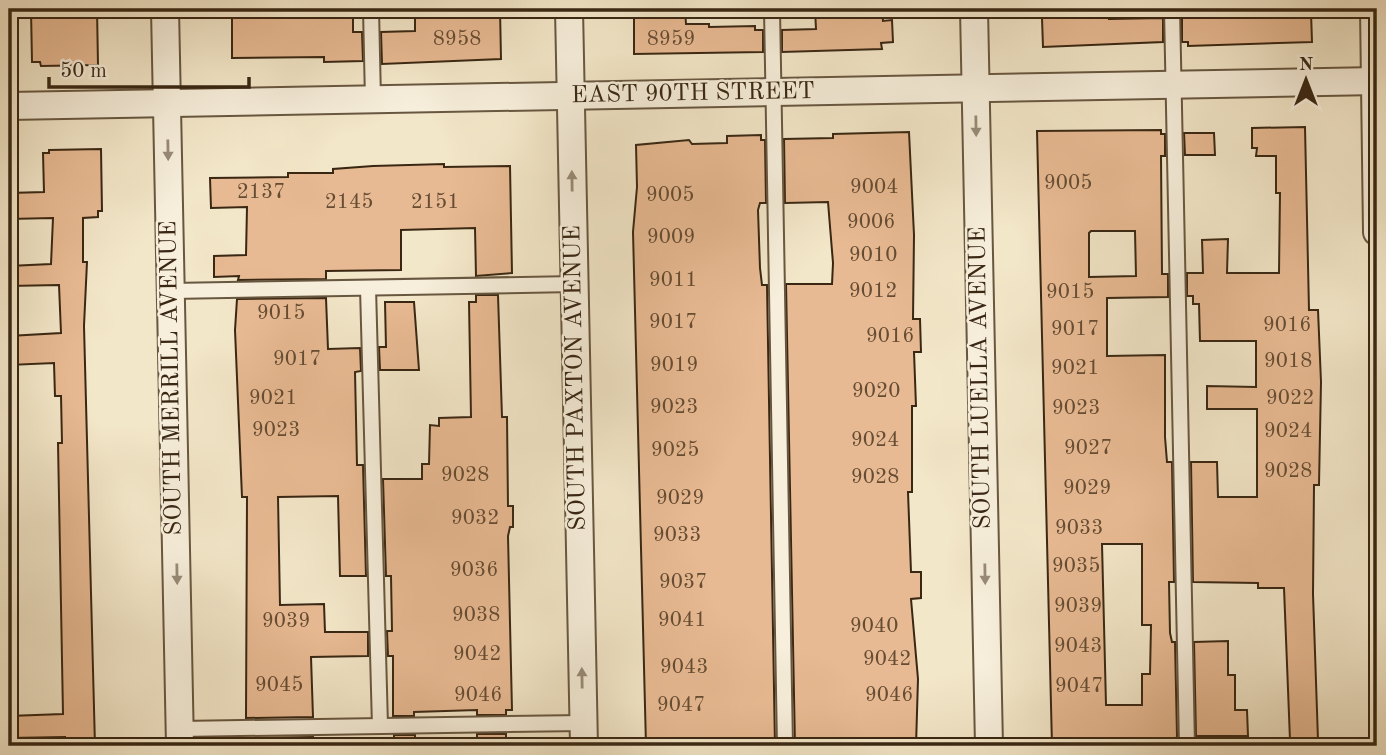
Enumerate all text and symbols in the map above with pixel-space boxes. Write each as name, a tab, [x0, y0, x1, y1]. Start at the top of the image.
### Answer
house number: 8958	[433, 29, 481, 50]
house number: 8959	[647, 29, 695, 50]
scale bar	[49, 46, 248, 90]
north arrow	[1270, 46, 1340, 116]
text: N	[1299, 56, 1314, 75]
text: 50 m	[60, 61, 107, 82]
street label: EAST 90TH STREET	[571, 80, 815, 108]
one-way arrow	[970, 115, 982, 137]
one-way arrow	[162, 140, 173, 162]
one-way arrow	[567, 170, 578, 192]
house number: 9005	[1044, 173, 1092, 194]
house number: 9004	[850, 177, 898, 198]
house number: 2137	[237, 182, 285, 203]
house number: 9005	[646, 185, 694, 206]
house number: 2145	[325, 192, 373, 213]
house number: 2151	[411, 192, 459, 213]
house number: 9006	[847, 212, 895, 233]
street label: SOUTH MERRILL AVENUE	[157, 220, 187, 536]
street label: SOUTH PAXTON AVENUE	[561, 225, 591, 531]
street label: SOUTH LUELLA AVENUE	[966, 226, 996, 530]
house number: 9009	[647, 227, 695, 248]
house number: 9010	[849, 245, 897, 266]
house number: 9011	[649, 270, 697, 291]
house number: 9012	[849, 281, 897, 302]
house number: 9015	[1046, 282, 1094, 303]
house number: 9015	[257, 303, 305, 324]
house number: 9017	[649, 312, 697, 333]
house number: 9016	[1263, 315, 1311, 336]
house number: 9017	[1051, 319, 1099, 340]
house number: 9016	[866, 326, 914, 347]
house number: 9017	[273, 349, 321, 370]
house number: 9018	[1264, 351, 1312, 372]
house number: 9019	[650, 355, 698, 376]
house number: 9021	[1051, 358, 1099, 379]
house number: 9020	[852, 381, 900, 402]
house number: 9021	[249, 388, 297, 409]
house number: 9022	[1266, 388, 1314, 409]
house number: 9023	[650, 397, 698, 418]
house number: 9023	[1052, 398, 1100, 419]
house number: 9023	[252, 420, 300, 441]
house number: 9024	[1264, 421, 1312, 442]
house number: 9024	[851, 430, 899, 451]
house number: 9027	[1064, 438, 1112, 459]
house number: 9025	[651, 440, 699, 461]
house number: 9028	[1264, 461, 1312, 482]
house number: 9028	[441, 465, 489, 486]
house number: 9028	[851, 467, 899, 488]
house number: 9029	[1063, 478, 1111, 499]
house number: 9029	[656, 488, 704, 509]
house number: 9032	[451, 508, 499, 529]
house number: 9033	[1055, 518, 1103, 539]
house number: 9033	[653, 525, 701, 546]
house number: 9035	[1052, 556, 1100, 577]
house number: 9036	[450, 560, 498, 581]
one-way arrow	[171, 563, 182, 585]
one-way arrow	[980, 563, 991, 585]
house number: 9037	[659, 572, 707, 593]
house number: 9039	[1054, 596, 1102, 617]
house number: 9038	[452, 605, 500, 626]
house number: 9041	[658, 610, 706, 631]
house number: 9039	[262, 611, 310, 632]
house number: 9040	[850, 616, 898, 637]
house number: 9043	[1054, 636, 1102, 657]
house number: 9042	[453, 644, 501, 665]
house number: 9042	[863, 649, 911, 670]
house number: 9043	[660, 657, 708, 678]
one-way arrow	[576, 667, 588, 689]
house number: 9045	[255, 675, 303, 696]
house number: 9047	[1055, 676, 1103, 697]
house number: 9046	[454, 685, 502, 706]
house number: 9046	[865, 685, 913, 706]
house number: 9047	[657, 695, 705, 716]

